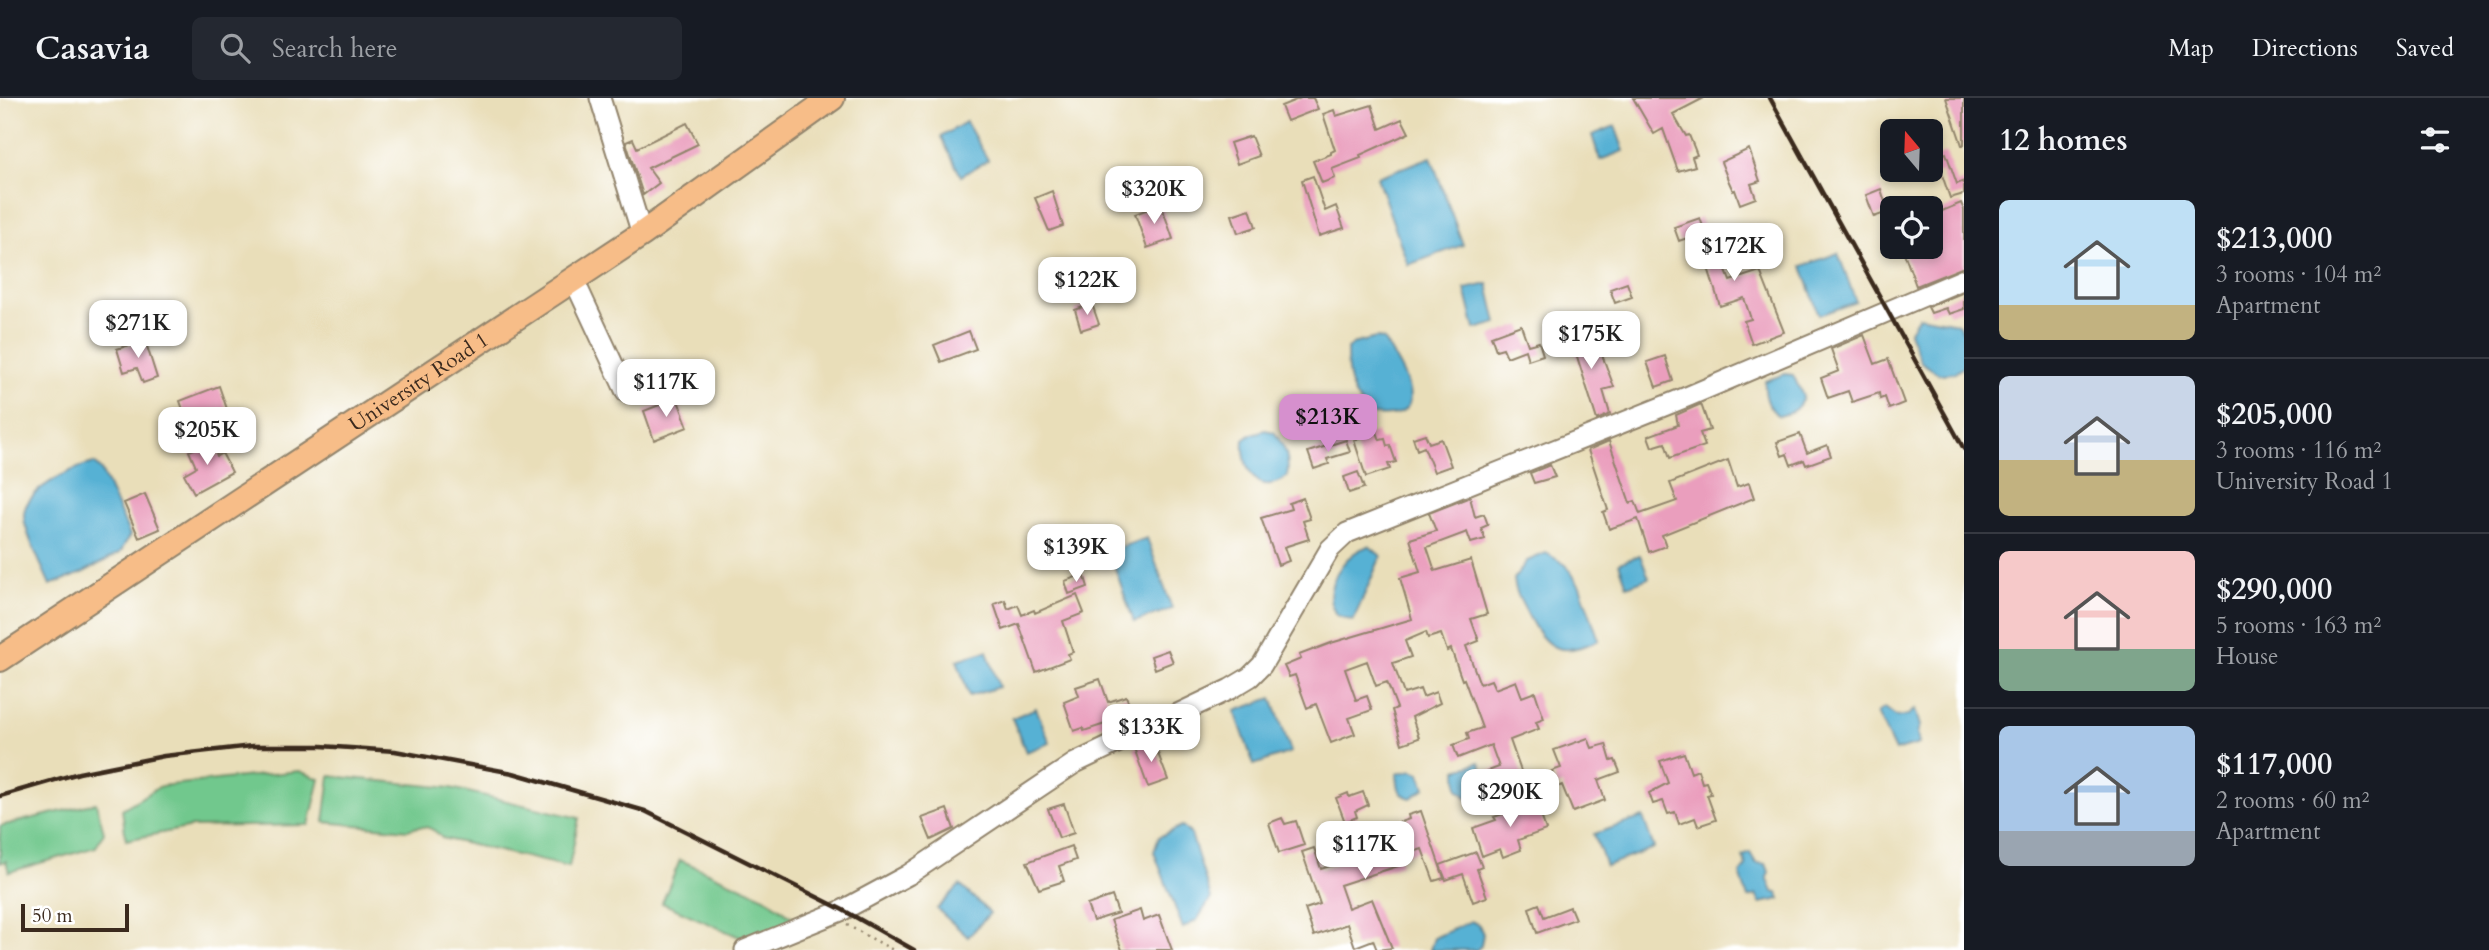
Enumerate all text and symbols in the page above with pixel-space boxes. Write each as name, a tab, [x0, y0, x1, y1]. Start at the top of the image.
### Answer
search box	[192, 17, 682, 80]
text: Casavia	[35, 26, 150, 71]
icon: search	[216, 29, 254, 67]
text: Search here	[272, 31, 398, 66]
text: Map	[2168, 32, 2214, 65]
text: Directions	[2252, 32, 2358, 65]
text: Saved	[2396, 32, 2454, 65]
north arrow	[1880, 119, 1942, 182]
map controls	[1880, 119, 1943, 259]
text: 12 homes	[1999, 120, 2128, 161]
icon: filters	[2416, 121, 2454, 159]
pin: $320K	[1105, 166, 1203, 226]
text: $320K	[1121, 173, 1187, 204]
button: locate	[1880, 196, 1943, 259]
text: $213,000	[2216, 218, 2332, 259]
pin: $172K	[1685, 223, 1783, 283]
icon: home	[2055, 228, 2139, 312]
text: $172K	[1701, 230, 1767, 261]
pin: $122K	[1038, 258, 1136, 317]
text: 3 rooms · 104 m²	[2216, 259, 2381, 290]
text: $122K	[1054, 264, 1120, 295]
text: Apartment	[2216, 290, 2320, 321]
pin: $271K	[89, 300, 187, 360]
text: $271K	[105, 307, 171, 338]
pin: $175K	[1542, 312, 1640, 371]
text: $175K	[1558, 318, 1624, 349]
street label: University Road 1	[343, 326, 494, 439]
pin: $117K	[617, 360, 715, 419]
text: $117K	[633, 366, 699, 397]
pin: $213K	[1279, 394, 1377, 454]
text: $205,000	[2216, 394, 2332, 435]
text: $213K	[1295, 401, 1361, 432]
icon: home	[2055, 404, 2139, 488]
pin: $205K	[158, 408, 256, 467]
text: $205K	[174, 414, 240, 445]
text: 3 rooms · 116 m²	[2216, 435, 2381, 466]
text: University Road 1	[2216, 466, 2393, 497]
pin: $139K	[1027, 524, 1125, 584]
text: $139K	[1043, 531, 1109, 562]
text: $290,000	[2216, 569, 2332, 610]
icon: home	[2055, 579, 2139, 663]
text: 5 rooms · 163 m²	[2216, 610, 2381, 641]
text: House	[2216, 641, 2278, 672]
pin: $133K	[1102, 704, 1200, 764]
text: $133K	[1118, 711, 1184, 742]
text: $117,000	[2216, 744, 2332, 785]
icon: home	[2055, 754, 2139, 838]
pin: $290K	[1461, 770, 1559, 829]
text: $290K	[1477, 776, 1543, 807]
text: 2 rooms · 60 m²	[2216, 785, 2369, 816]
text: Apartment	[2216, 816, 2320, 847]
pin: $117K	[1316, 822, 1414, 881]
text: $117K	[1332, 828, 1398, 859]
scale bar	[21, 901, 130, 933]
text: 50 m	[32, 903, 73, 929]

